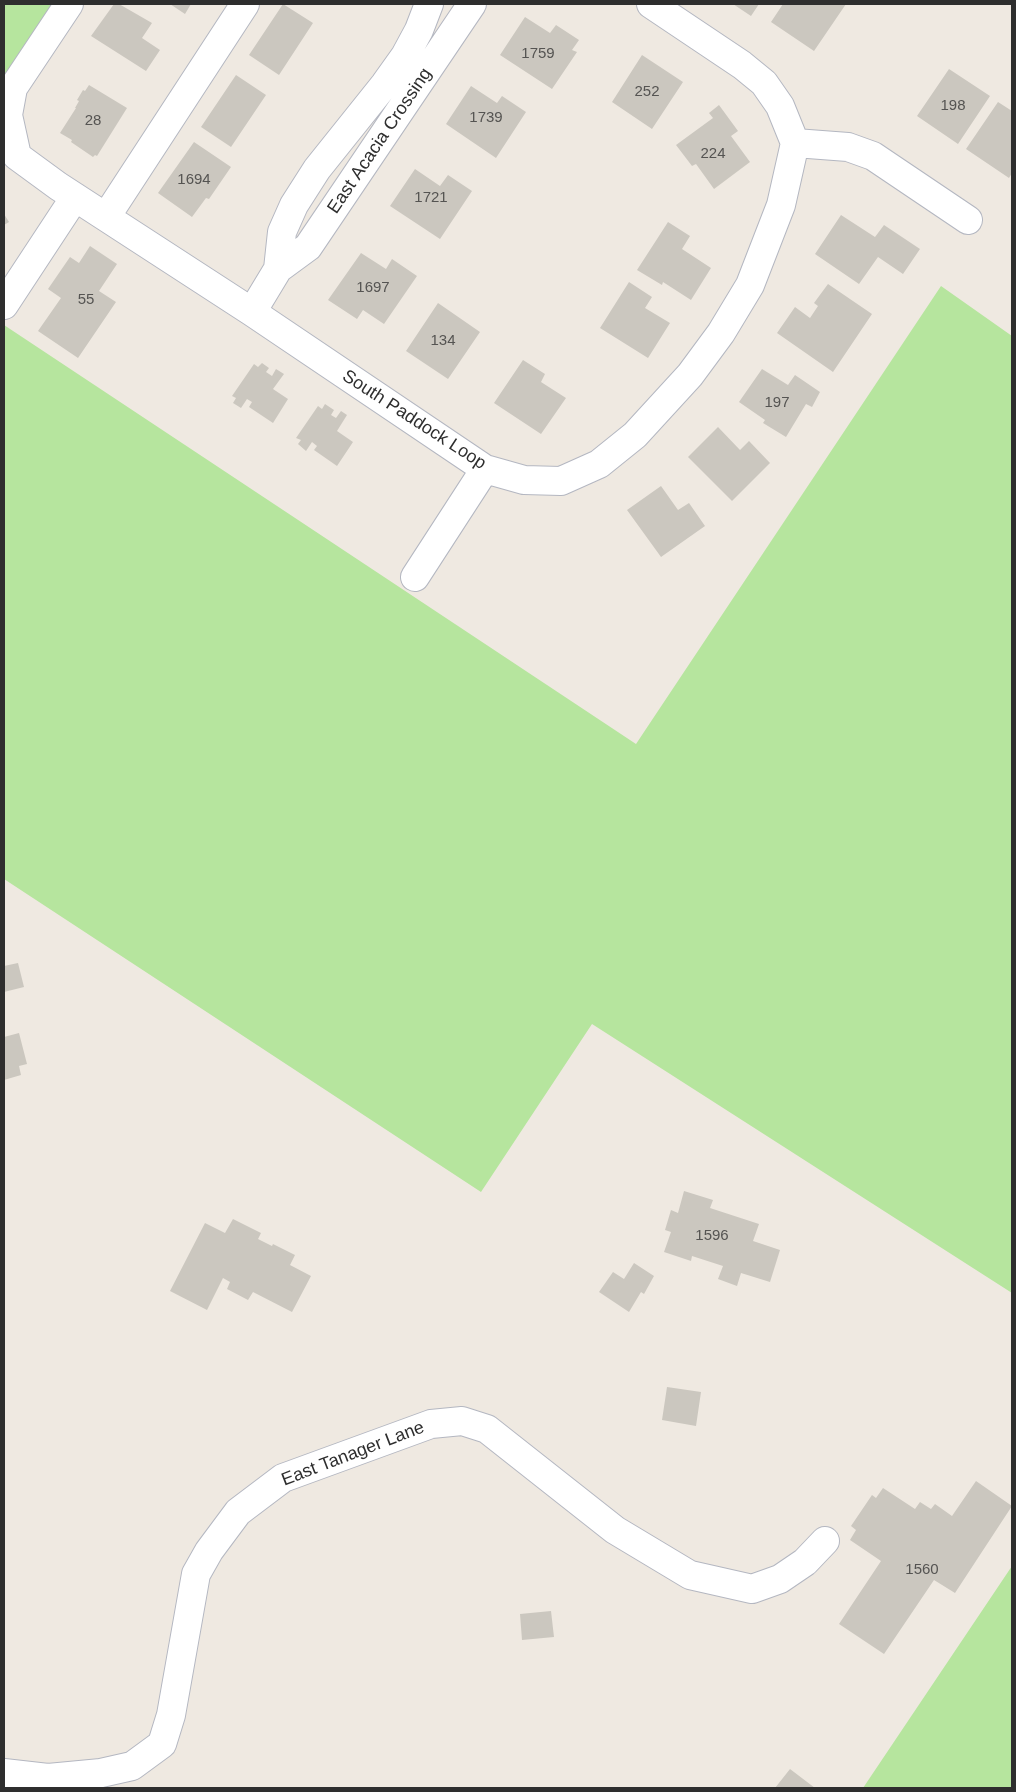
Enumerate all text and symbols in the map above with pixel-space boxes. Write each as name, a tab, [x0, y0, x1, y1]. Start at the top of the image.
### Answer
house number: 1759	[521, 45, 555, 63]
street label: East Acacia Crossing	[323, 64, 437, 218]
house number: 252	[634, 83, 660, 101]
house number: 198	[940, 97, 966, 115]
house number: 1739	[469, 109, 503, 127]
house number: 28	[85, 112, 101, 130]
house number: 224	[700, 145, 726, 163]
house number: 1694	[177, 171, 211, 189]
house number: 1721	[414, 189, 448, 207]
house number: 1697	[356, 279, 390, 297]
house number: 55	[78, 291, 94, 309]
house number: 134	[430, 332, 456, 350]
street label: South Paddock Loop	[338, 365, 490, 475]
house number: 197	[764, 394, 790, 412]
house number: 1596	[695, 1227, 729, 1245]
street label: East Tanager Lane	[279, 1417, 427, 1491]
house number: 1560	[905, 1561, 939, 1579]

